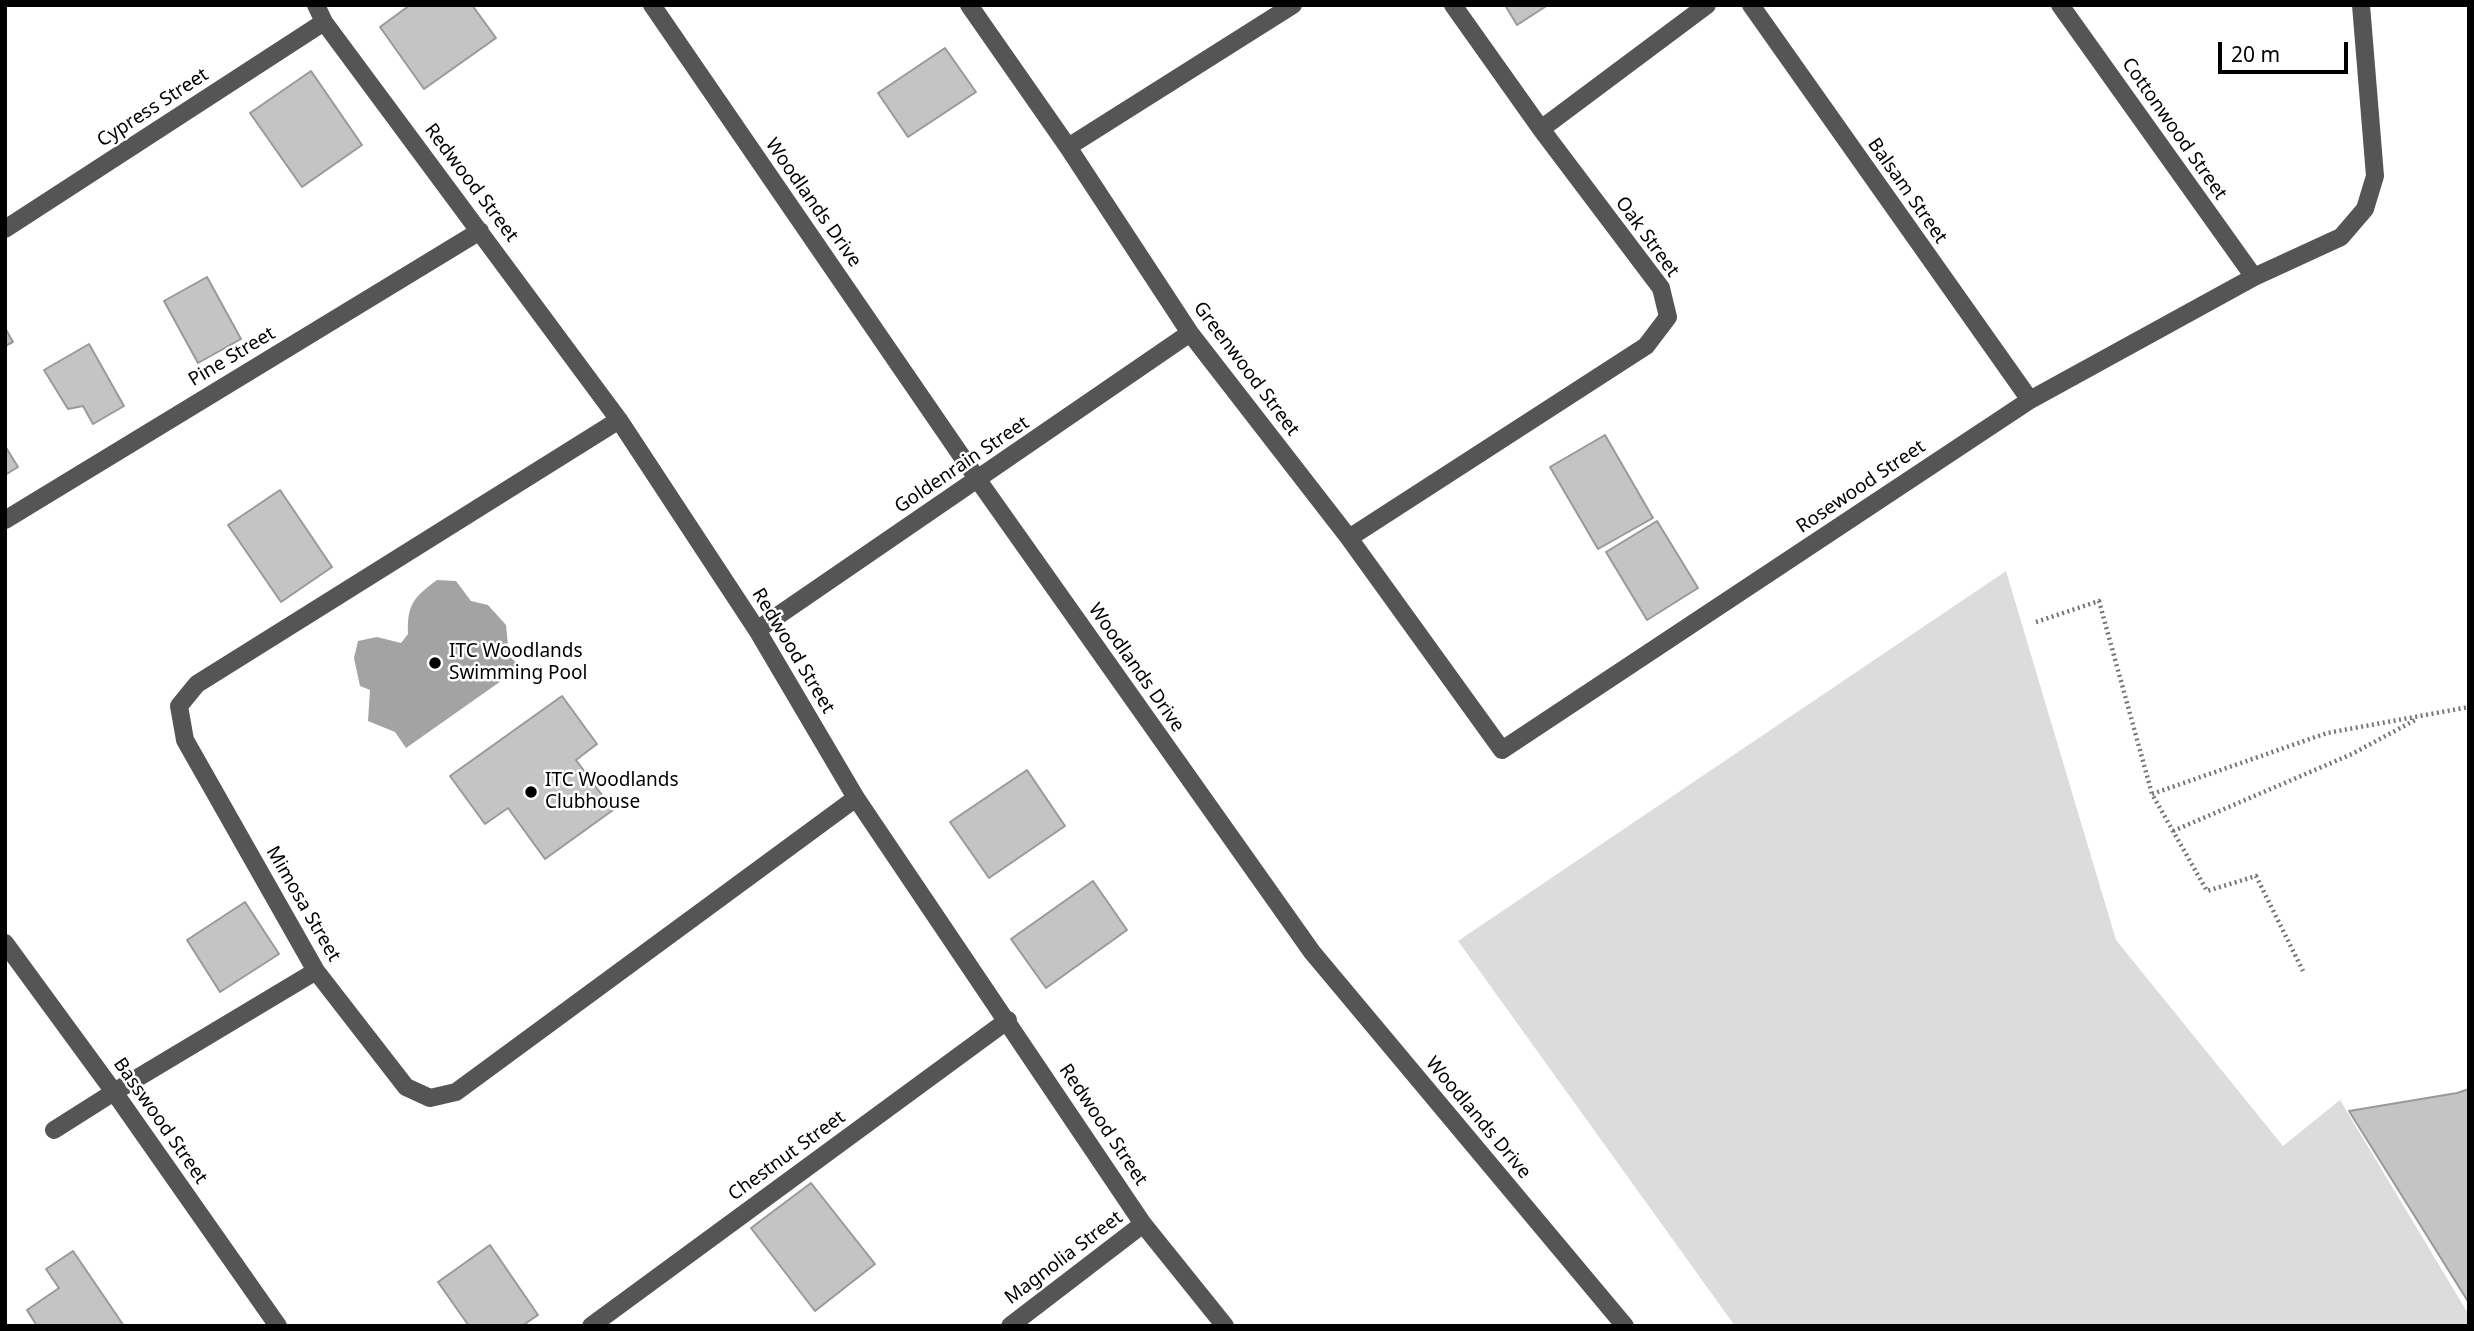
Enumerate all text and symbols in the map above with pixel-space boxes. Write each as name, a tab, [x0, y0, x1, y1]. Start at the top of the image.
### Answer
scale bar	[2222, 28, 2352, 72]
text: 20 m	[2231, 40, 2280, 68]
street label: Cottonwood Street	[2116, 54, 2232, 204]
street label: Cypress Street	[93, 64, 213, 152]
street label: Redwood Street	[419, 120, 523, 246]
street label: Woodlands Drive	[760, 134, 866, 272]
street label: Balsam Street	[1862, 134, 1952, 248]
street label: Oak Street	[1610, 192, 1684, 282]
street label: Greenwood Street	[1188, 297, 1304, 441]
street label: Pine Street	[185, 322, 279, 392]
street label: Goldenrain Street	[890, 412, 1034, 518]
street label: Rosewood Street	[1792, 436, 1930, 538]
street label: Redwood Street	[747, 584, 839, 718]
street label: Woodlands Drive	[1083, 599, 1189, 737]
place label: ITC Woodlands Swimming Pool	[449, 641, 587, 685]
marker: ITC Woodlands Swimming Pool	[427, 655, 443, 671]
place label: ITC Woodlands Clubhouse	[545, 770, 679, 814]
marker: ITC Woodlands Clubhouse	[523, 784, 539, 800]
street label: Mimosa Street	[261, 842, 345, 966]
street label: Woodlands Drive	[1420, 1052, 1536, 1184]
street label: Basswood Street	[108, 1054, 212, 1188]
street label: Redwood Street	[1054, 1060, 1152, 1190]
street label: Chestnut Street	[724, 1106, 850, 1206]
street label: Magnolia Street	[1001, 1206, 1127, 1310]

